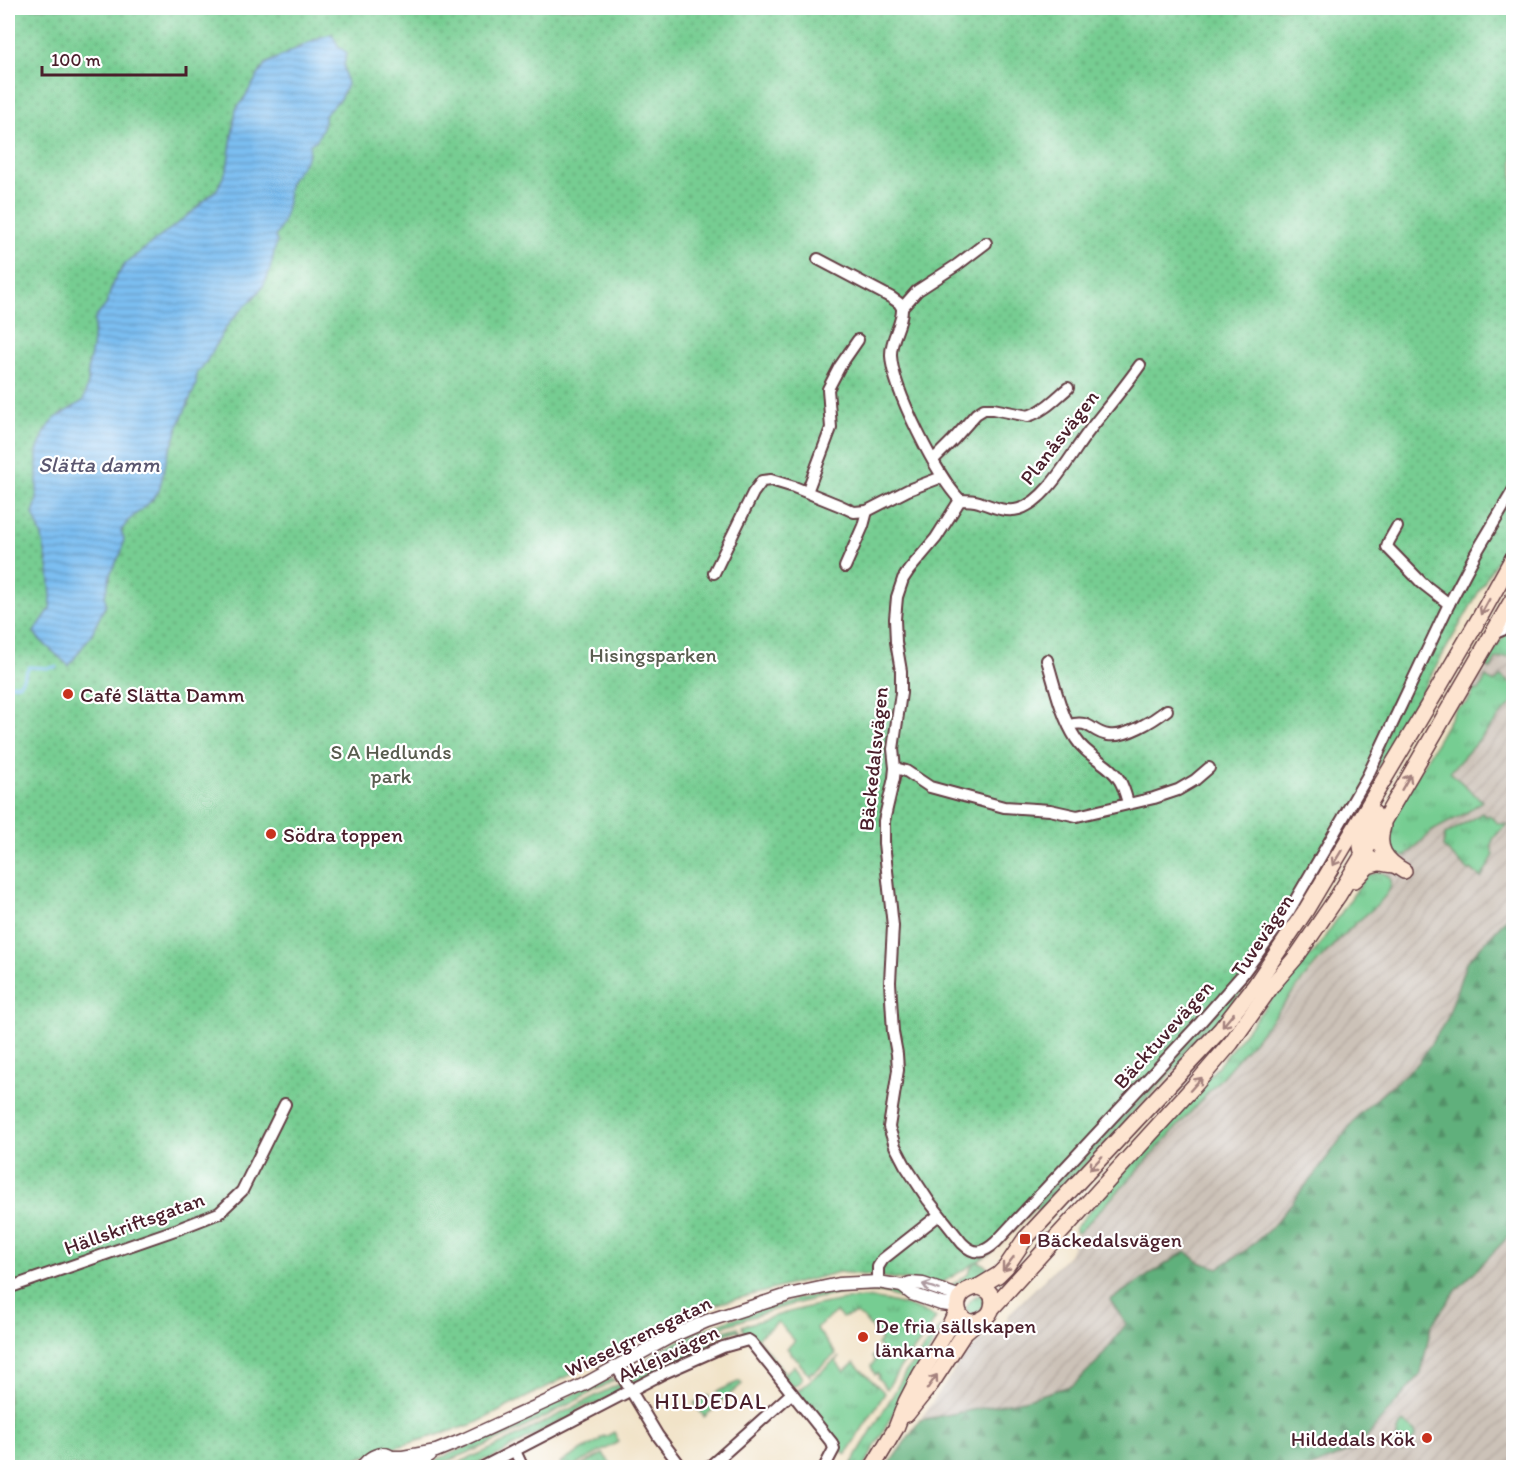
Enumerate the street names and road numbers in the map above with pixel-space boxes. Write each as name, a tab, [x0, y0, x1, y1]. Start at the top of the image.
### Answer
street label: Planåsvägen	[1014, 384, 1104, 489]
street label: Bäckedalsvägen	[853, 686, 893, 832]
street label: Tuvevägen	[1225, 889, 1299, 981]
street label: Bäcktuvevägen	[1108, 974, 1218, 1093]
street label: Hällskriftsgatan	[60, 1186, 208, 1260]
street label: Wieselgrensgatan	[560, 1290, 716, 1382]
street label: Aklejavägen	[613, 1319, 723, 1387]

